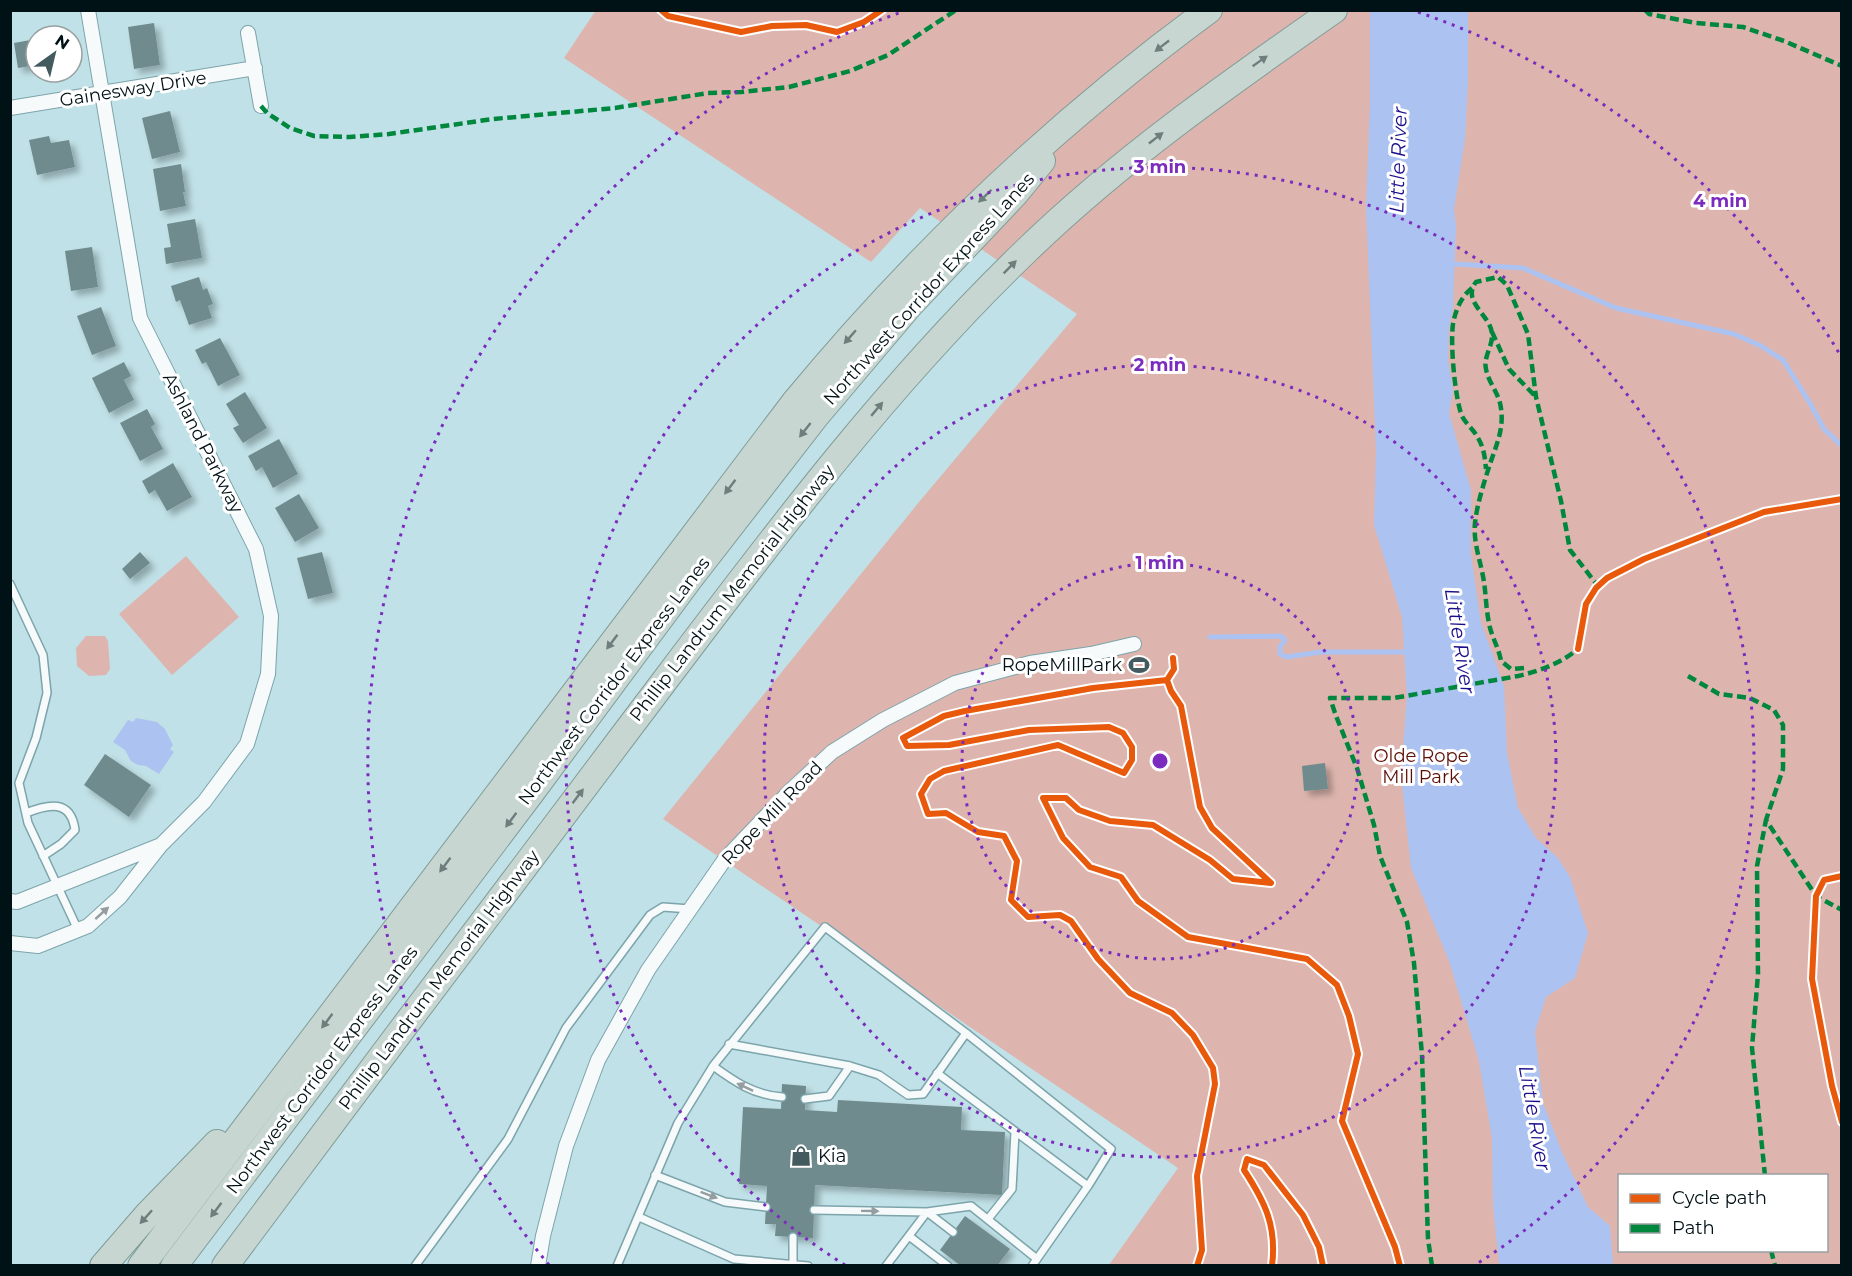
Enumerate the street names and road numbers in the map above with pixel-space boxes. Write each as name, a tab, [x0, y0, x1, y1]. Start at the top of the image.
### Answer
street label: Gainesway Drive	[58, 67, 208, 111]
street label: Northwest Corridor Express Lanes	[819, 168, 1039, 410]
street label: Ashland Parkway	[158, 369, 248, 517]
street label: Phillip Landrum Memorial Highway	[625, 460, 839, 726]
street label: Northwest Corridor Express Lanes	[514, 553, 715, 809]
street label: Rope Mill Road	[717, 757, 827, 869]
street label: Phillip Landrum Memorial Highway	[334, 845, 544, 1114]
street label: Northwest Corridor Express Lanes	[222, 942, 423, 1198]

